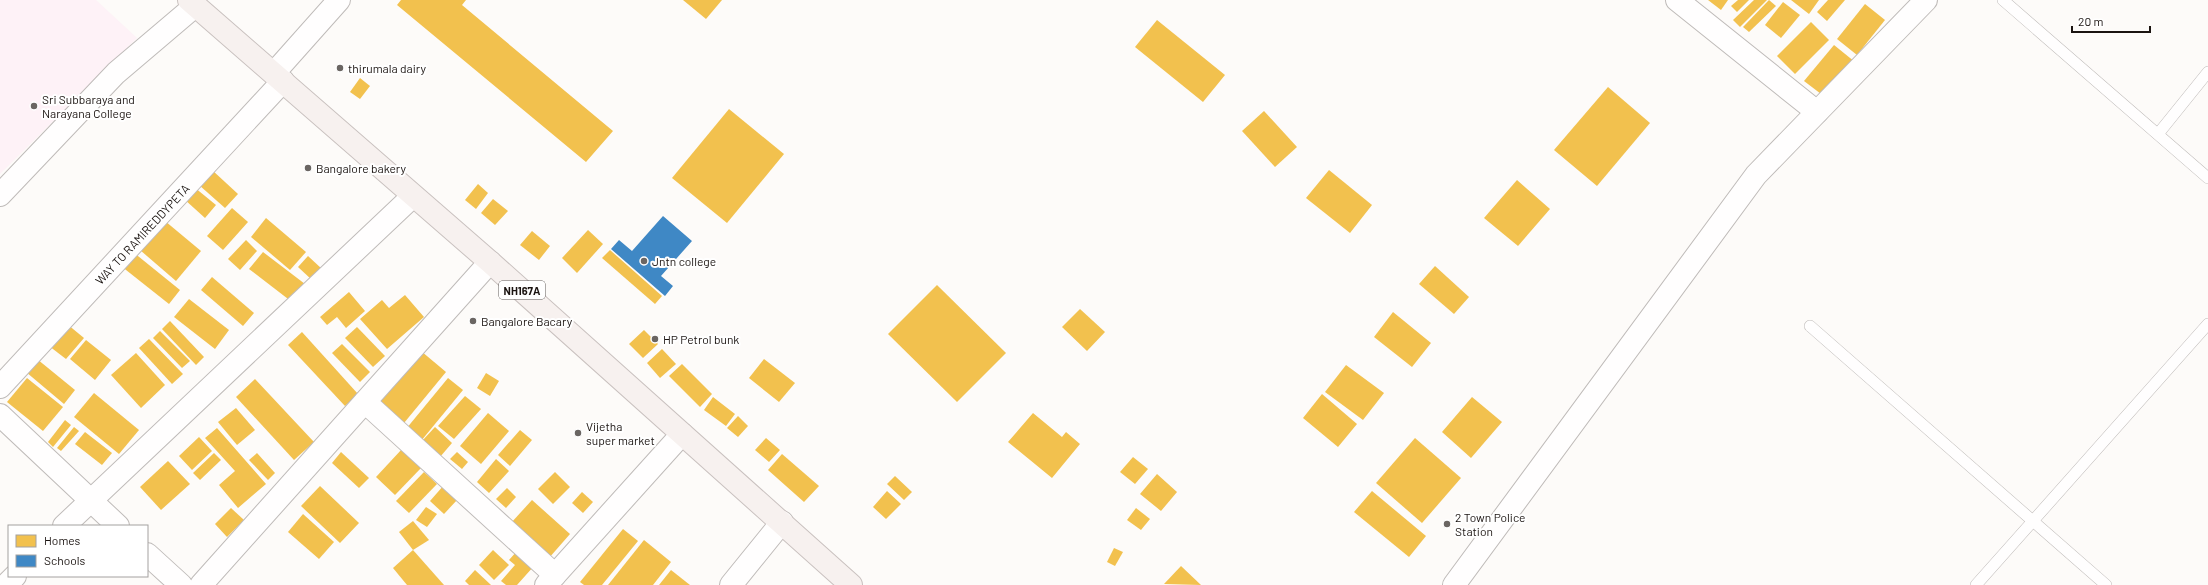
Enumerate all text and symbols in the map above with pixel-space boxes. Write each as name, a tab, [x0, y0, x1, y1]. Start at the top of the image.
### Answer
scale bar	[2072, 8, 2150, 34]
text: 20 m	[2078, 14, 2104, 28]
place label: thirumala dairy	[348, 61, 426, 75]
marker: thirumala dairy	[335, 63, 345, 73]
place label: Sri Subbaraya and Narayana College	[42, 92, 135, 120]
marker: Sri Subbaraya and Narayana College	[29, 101, 39, 111]
place label: Bangalore bakery	[316, 161, 407, 175]
marker: Bangalore bakery	[303, 163, 313, 173]
street label: WAY TO RAMIREDDYPETA	[92, 181, 192, 287]
place label: Jntn college	[652, 254, 716, 268]
marker: Jntn college	[639, 256, 649, 266]
road number: NH167A	[499, 281, 545, 299]
place label: Bangalore Bacary	[481, 314, 573, 328]
marker: Bangalore Bacary	[468, 316, 478, 326]
place label: HP Petrol bunk	[663, 332, 739, 346]
marker: HP Petrol bunk	[650, 334, 660, 344]
place label: Vijetha super market	[586, 419, 655, 447]
marker: Vijetha super market	[573, 428, 583, 438]
place label: 2 Town Police Station	[1455, 510, 1526, 538]
marker: 2 Town Police Station	[1442, 519, 1452, 529]
legend	[8, 525, 148, 577]
text: Homes	[44, 533, 81, 547]
text: Schools	[44, 553, 85, 567]

